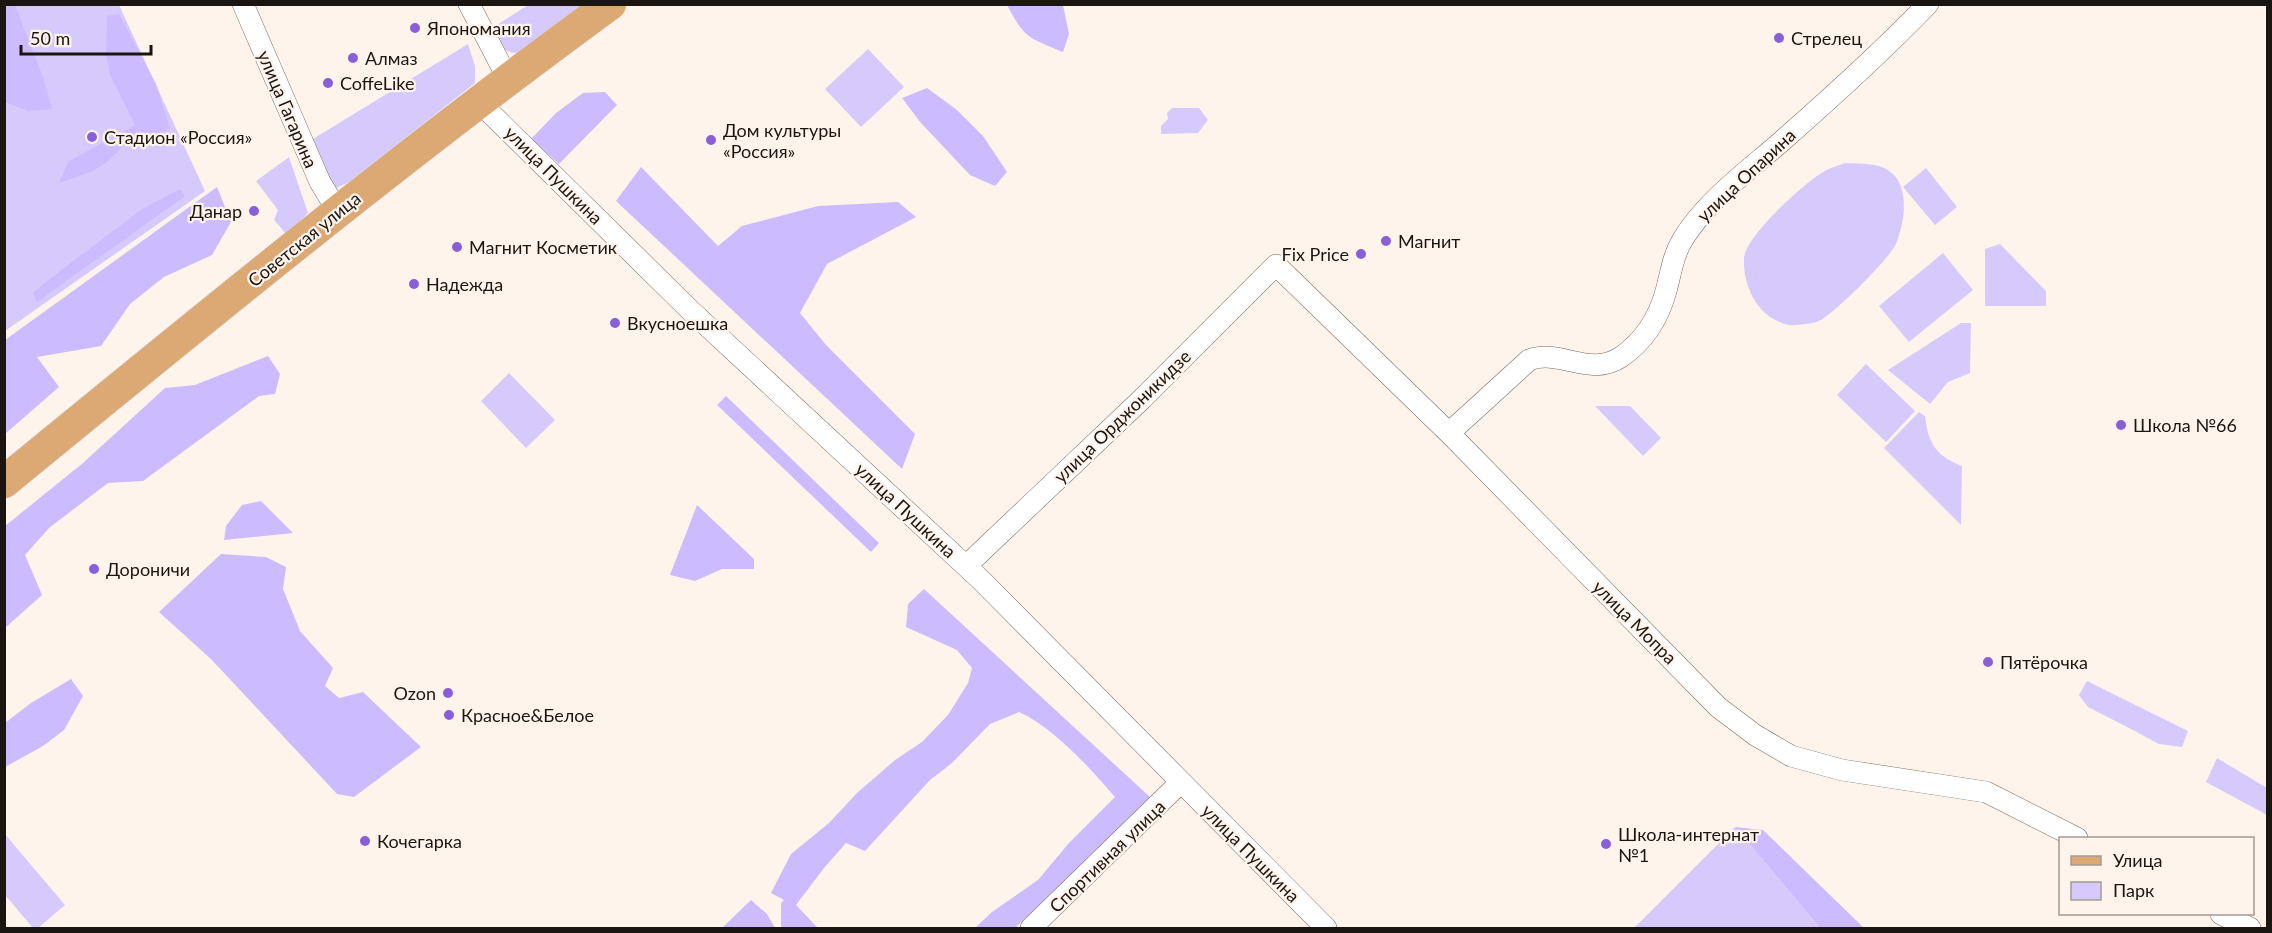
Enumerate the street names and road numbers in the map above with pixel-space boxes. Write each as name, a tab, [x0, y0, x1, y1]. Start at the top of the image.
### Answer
street label: улица Гагарина	[253, 47, 323, 171]
street label: улица Пушкина	[500, 121, 608, 229]
street label: улица Опарина	[1692, 124, 1800, 226]
street label: Советская улица	[243, 187, 365, 291]
street label: улица Орджоникидзе	[1049, 345, 1195, 487]
street label: улица Пушкина	[851, 458, 961, 562]
street label: улица Мопра	[1588, 575, 1682, 669]
street label: Спортивная улица	[1045, 795, 1169, 917]
street label: улица Пушкина	[1197, 799, 1305, 907]

